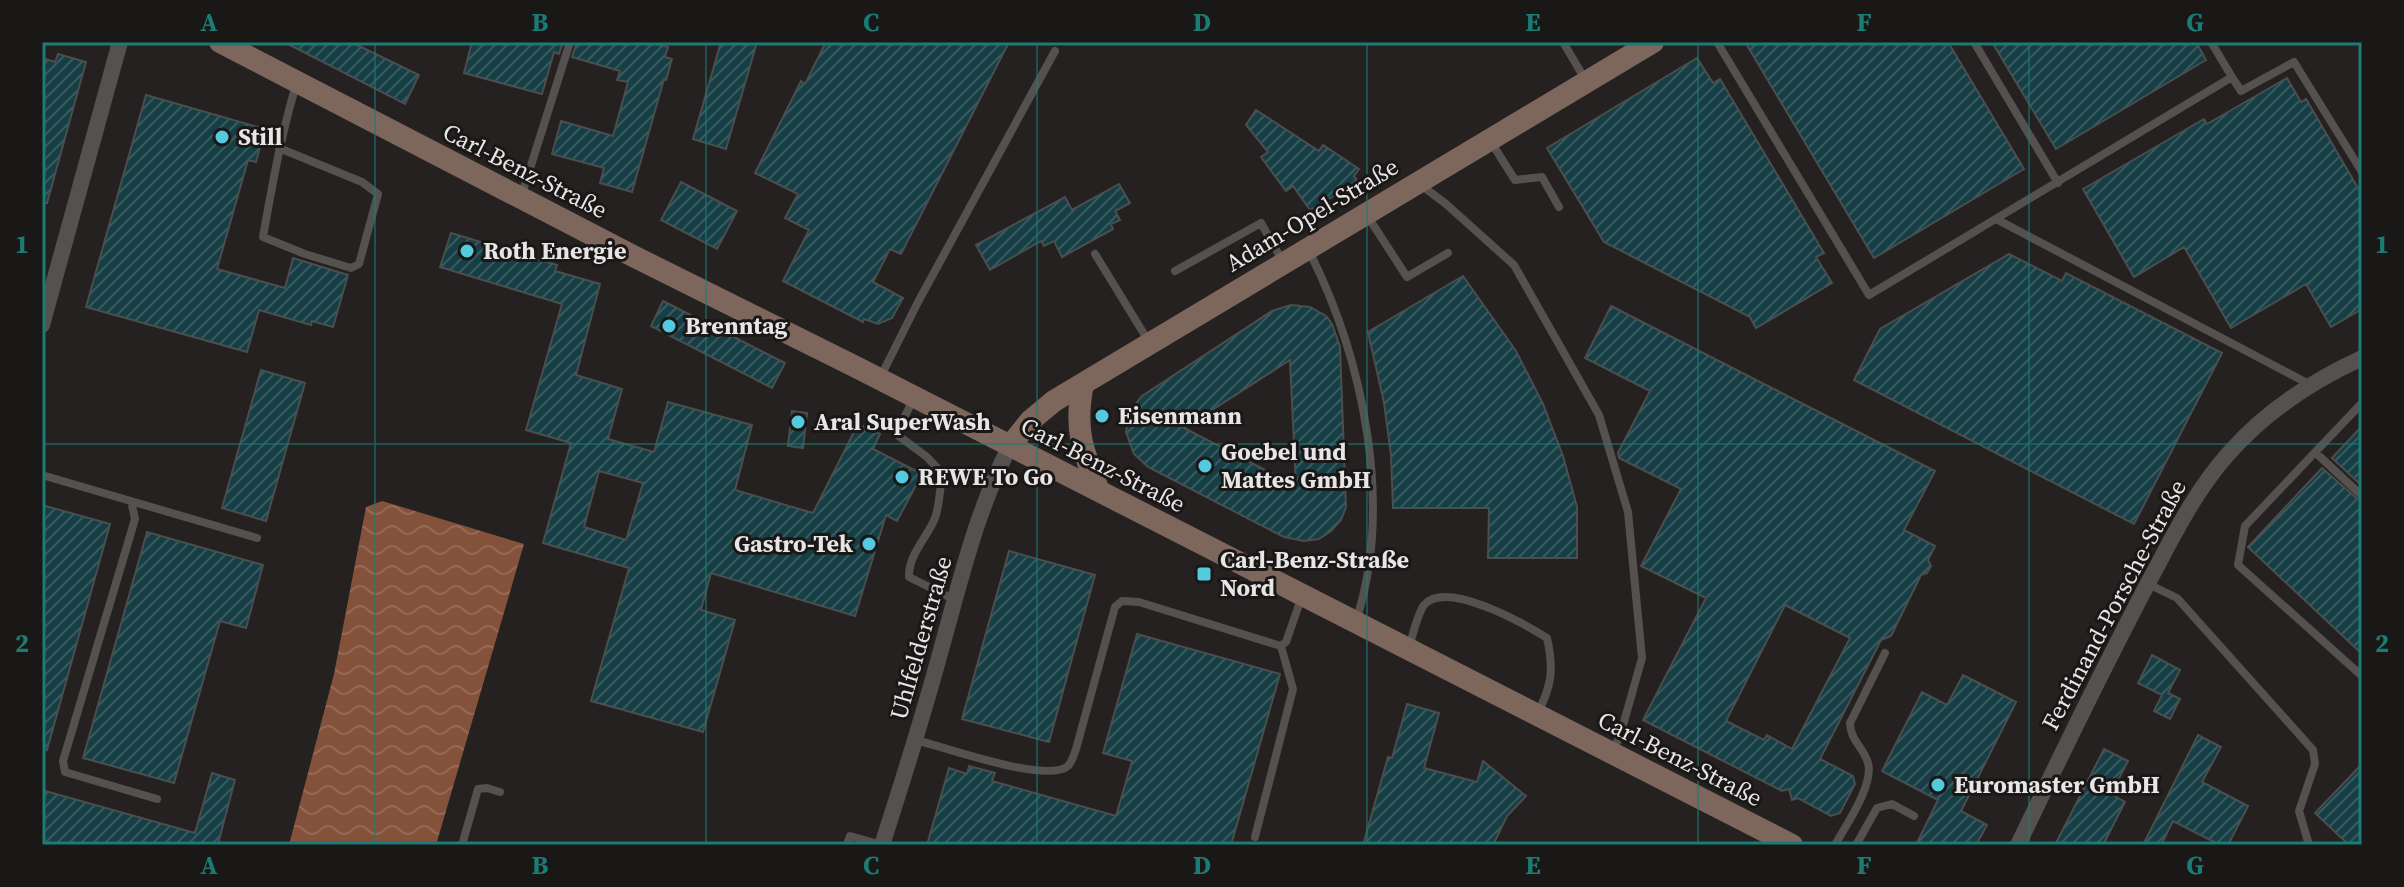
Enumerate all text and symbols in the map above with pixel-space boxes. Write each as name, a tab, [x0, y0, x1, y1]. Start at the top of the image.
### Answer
text: A	[200, 4, 218, 40]
text: B	[532, 4, 549, 40]
text: C	[863, 4, 879, 40]
text: D	[1193, 4, 1211, 40]
text: E	[1525, 4, 1541, 40]
text: F	[1856, 4, 1872, 40]
text: G	[2186, 4, 2204, 40]
street label: Carl-Benz-Straße	[437, 115, 613, 226]
place label: Still	[238, 120, 283, 153]
marker: Still	[213, 128, 231, 146]
street label: Adam-Opel-Straße	[1219, 150, 1404, 279]
text: 1	[15, 226, 29, 262]
text: 1	[2375, 226, 2389, 262]
place label: Roth Energie	[483, 234, 626, 267]
marker: Roth Energie	[458, 242, 476, 260]
place label: Brenntag	[685, 309, 788, 342]
marker: Brenntag	[660, 317, 678, 335]
place label: Eisenmann	[1118, 399, 1242, 432]
place label: Aral SuperWash	[814, 405, 991, 438]
marker: Eisenmann	[1093, 407, 1111, 425]
street label: Carl-Benz-Straße	[1015, 409, 1191, 520]
marker: Aral SuperWash	[789, 413, 807, 431]
place label: Goebel und Mattes GmbH	[1221, 435, 1371, 496]
marker: Goebel und Mattes GmbH	[1196, 457, 1214, 475]
place label: REWE To Go	[918, 460, 1053, 493]
marker: REWE To Go	[893, 468, 911, 486]
street label: Ferdinand-Porsche-Straße	[2033, 474, 2194, 736]
place label: Gastro-Tek	[734, 527, 854, 560]
marker: Gastro-Tek	[860, 535, 878, 553]
place label: Carl-Benz-Straße Nord	[1220, 543, 1409, 604]
street label: Uhlfelderstraße	[881, 552, 960, 724]
marker: Carl-Benz-Straße Nord	[1195, 565, 1213, 583]
text: 2	[15, 625, 29, 661]
text: 2	[2375, 625, 2389, 661]
street label: Carl-Benz-Straße	[1592, 703, 1768, 814]
place label: Euromaster GmbH	[1954, 768, 2160, 801]
marker: Euromaster GmbH	[1929, 776, 1947, 794]
text: A	[200, 847, 218, 883]
text: B	[532, 847, 549, 883]
text: C	[863, 847, 879, 883]
text: D	[1193, 847, 1211, 883]
text: E	[1525, 847, 1541, 883]
text: F	[1856, 847, 1872, 883]
text: G	[2186, 847, 2204, 883]

